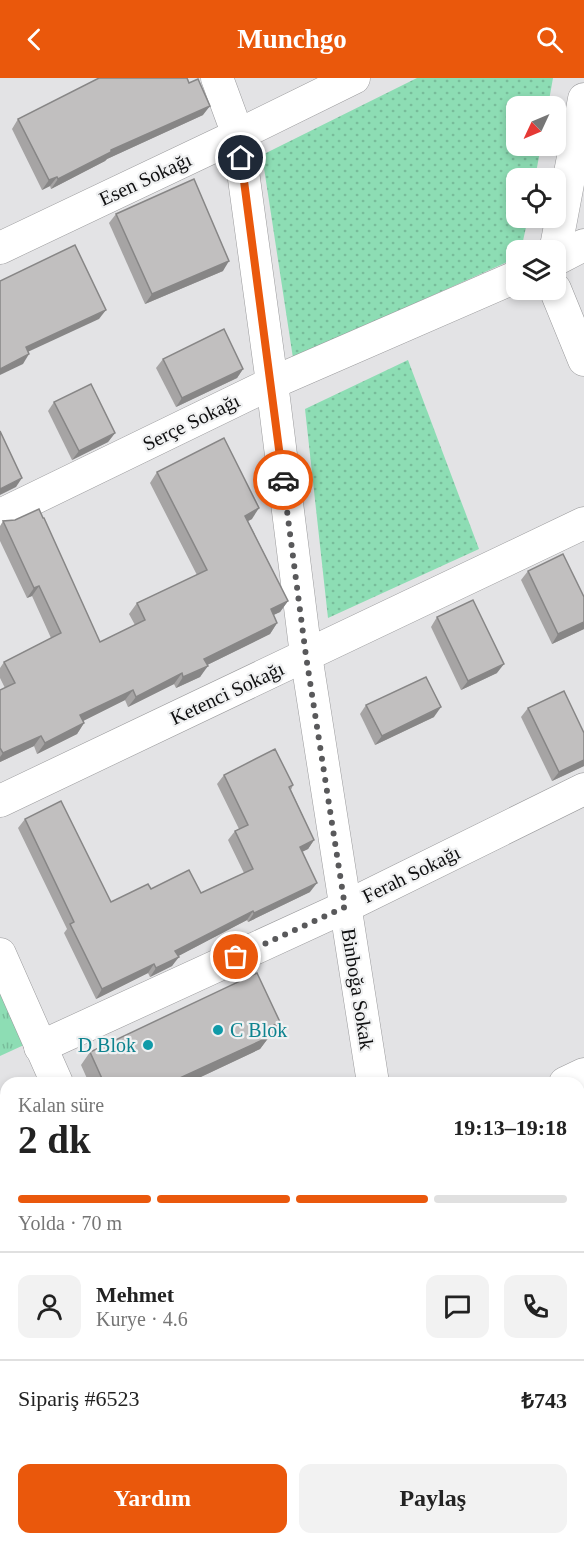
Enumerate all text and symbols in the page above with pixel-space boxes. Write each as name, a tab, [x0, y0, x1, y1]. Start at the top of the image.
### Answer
icon: back	[18, 23, 51, 56]
icon: search	[533, 23, 566, 56]
text: Munchgo	[237, 24, 347, 54]
north arrow	[506, 96, 566, 156]
map controls	[506, 96, 566, 300]
pin	[215, 132, 266, 183]
icon: home	[224, 141, 257, 174]
street label: Esen Sokağı	[95, 148, 196, 211]
button: locate	[506, 168, 566, 228]
button: layers	[506, 240, 566, 300]
street label: Serçe Sokağı	[139, 389, 244, 456]
courier	[253, 450, 313, 510]
icon: car	[267, 464, 300, 497]
street label: Ketenci Sokağı	[167, 657, 288, 730]
street label: Ferah Sokağı	[358, 841, 464, 908]
street label: Binboğa Sokak	[337, 927, 378, 1052]
pin	[210, 931, 261, 982]
icon: bag	[219, 940, 252, 973]
place label: C Blok	[230, 1019, 287, 1041]
marker: C Blok	[211, 1023, 225, 1037]
place label: D Blok	[78, 1034, 136, 1056]
marker: D Blok	[141, 1038, 155, 1052]
text: Kalan süre	[18, 1094, 104, 1116]
text: 19:13–19:18	[453, 1115, 567, 1140]
text: 2 dk	[18, 1118, 91, 1161]
text: Yolda · 70 m	[18, 1212, 122, 1234]
button: person	[18, 1275, 81, 1338]
button: chat	[426, 1275, 489, 1338]
button: phone	[504, 1275, 567, 1338]
text: Mehmet	[96, 1282, 174, 1307]
text: Kurye · 4.6	[96, 1308, 188, 1330]
text: Sipariş #6523	[18, 1386, 140, 1411]
text: ₺743	[521, 1388, 567, 1413]
button: Yardım	[18, 1464, 287, 1533]
button: Paylaş	[299, 1464, 567, 1533]

